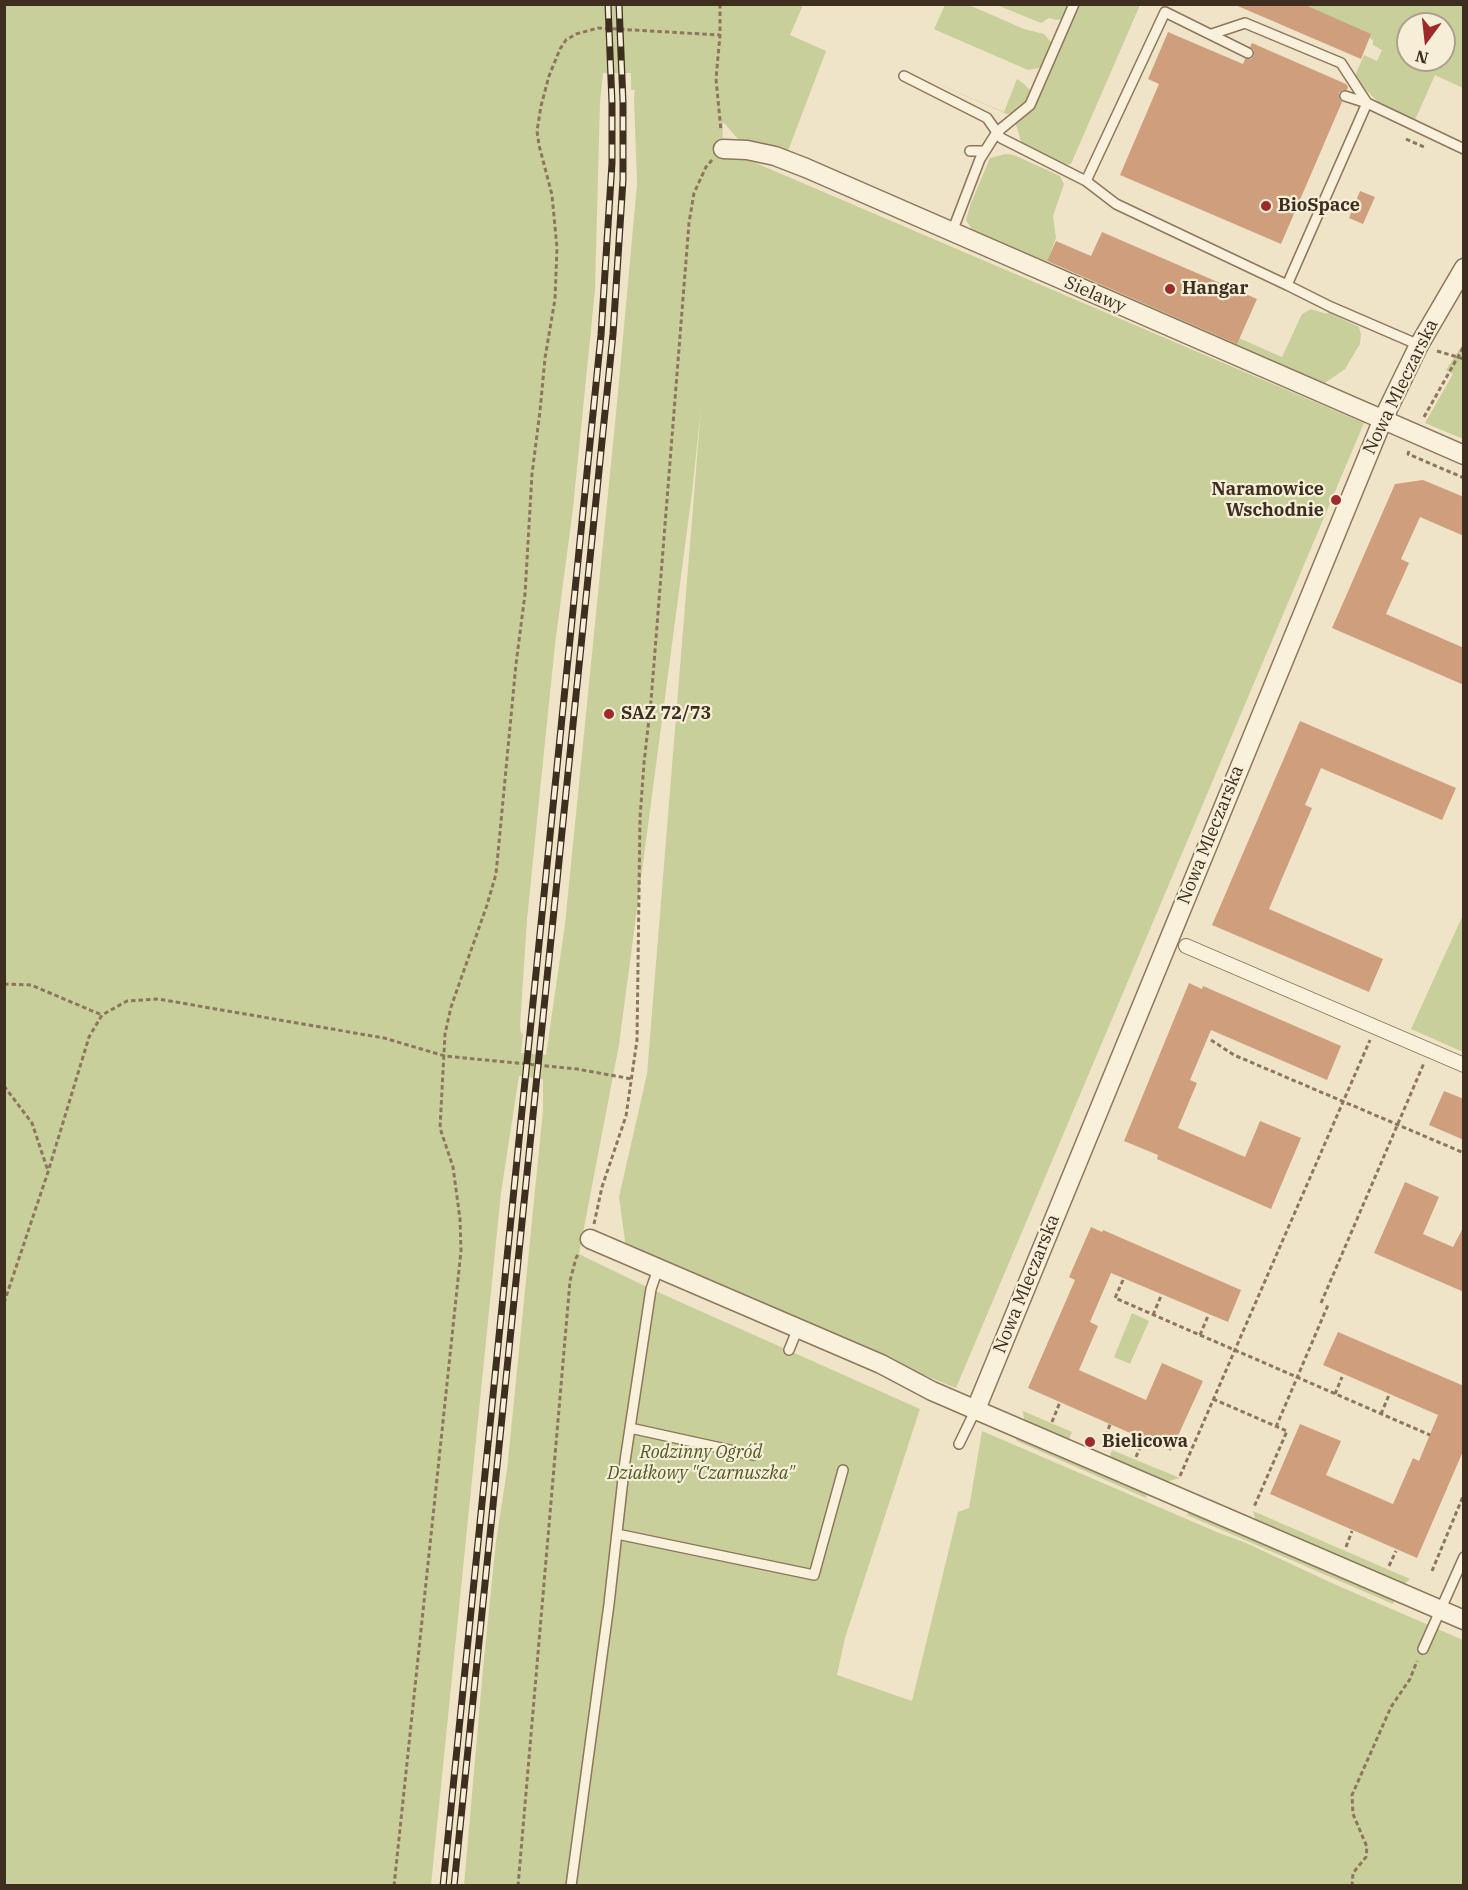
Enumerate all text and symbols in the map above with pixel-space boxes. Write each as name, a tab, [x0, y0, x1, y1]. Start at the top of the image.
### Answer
north arrow	[1396, 12, 1456, 72]
text: N	[1413, 46, 1431, 69]
place label: BioSpace	[1278, 195, 1360, 217]
marker: BioSpace	[1259, 199, 1273, 213]
street label: Sielawy	[1061, 272, 1129, 318]
place label: Hangar	[1182, 278, 1248, 300]
marker: Hangar	[1163, 282, 1177, 296]
street label: Nowa Mleczarska	[1359, 316, 1443, 458]
place label: Naramowice Wschodnie	[1212, 479, 1324, 522]
marker: Naramowice Wschodnie	[1329, 493, 1343, 507]
place label: SAZ 72/73	[621, 703, 711, 725]
marker: SAZ 72/73	[602, 707, 616, 721]
street label: Nowa Mleczarska	[1173, 762, 1249, 908]
street label: Nowa Mleczarska	[989, 1211, 1065, 1357]
place label: Bielicowa	[1102, 1431, 1188, 1453]
marker: Bielicowa	[1083, 1435, 1097, 1449]
park label: Rodzinny Ogród Działkowy "Czarnuszka"	[607, 1442, 795, 1484]

